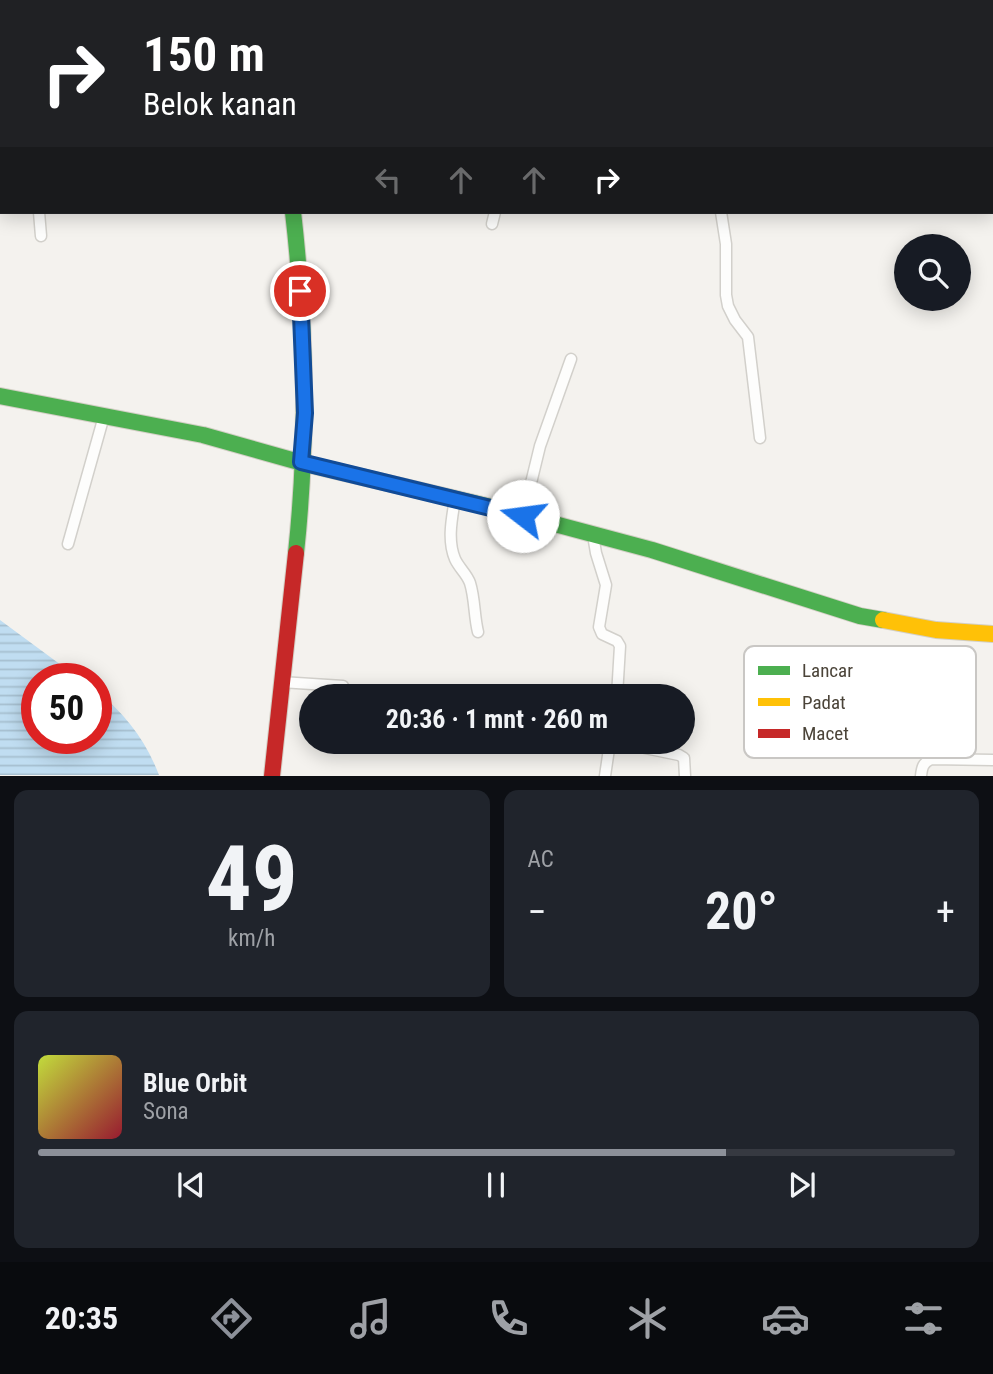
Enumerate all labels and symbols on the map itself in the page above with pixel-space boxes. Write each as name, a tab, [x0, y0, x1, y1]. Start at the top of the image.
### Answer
pin	[270, 261, 330, 321]
position arrow	[486, 479, 560, 553]
legend	[744, 646, 976, 758]
text: Lancar	[802, 659, 853, 682]
speed limit sign: 50	[21, 663, 112, 754]
text: Padat	[802, 691, 846, 714]
text: Macet	[802, 722, 849, 745]

